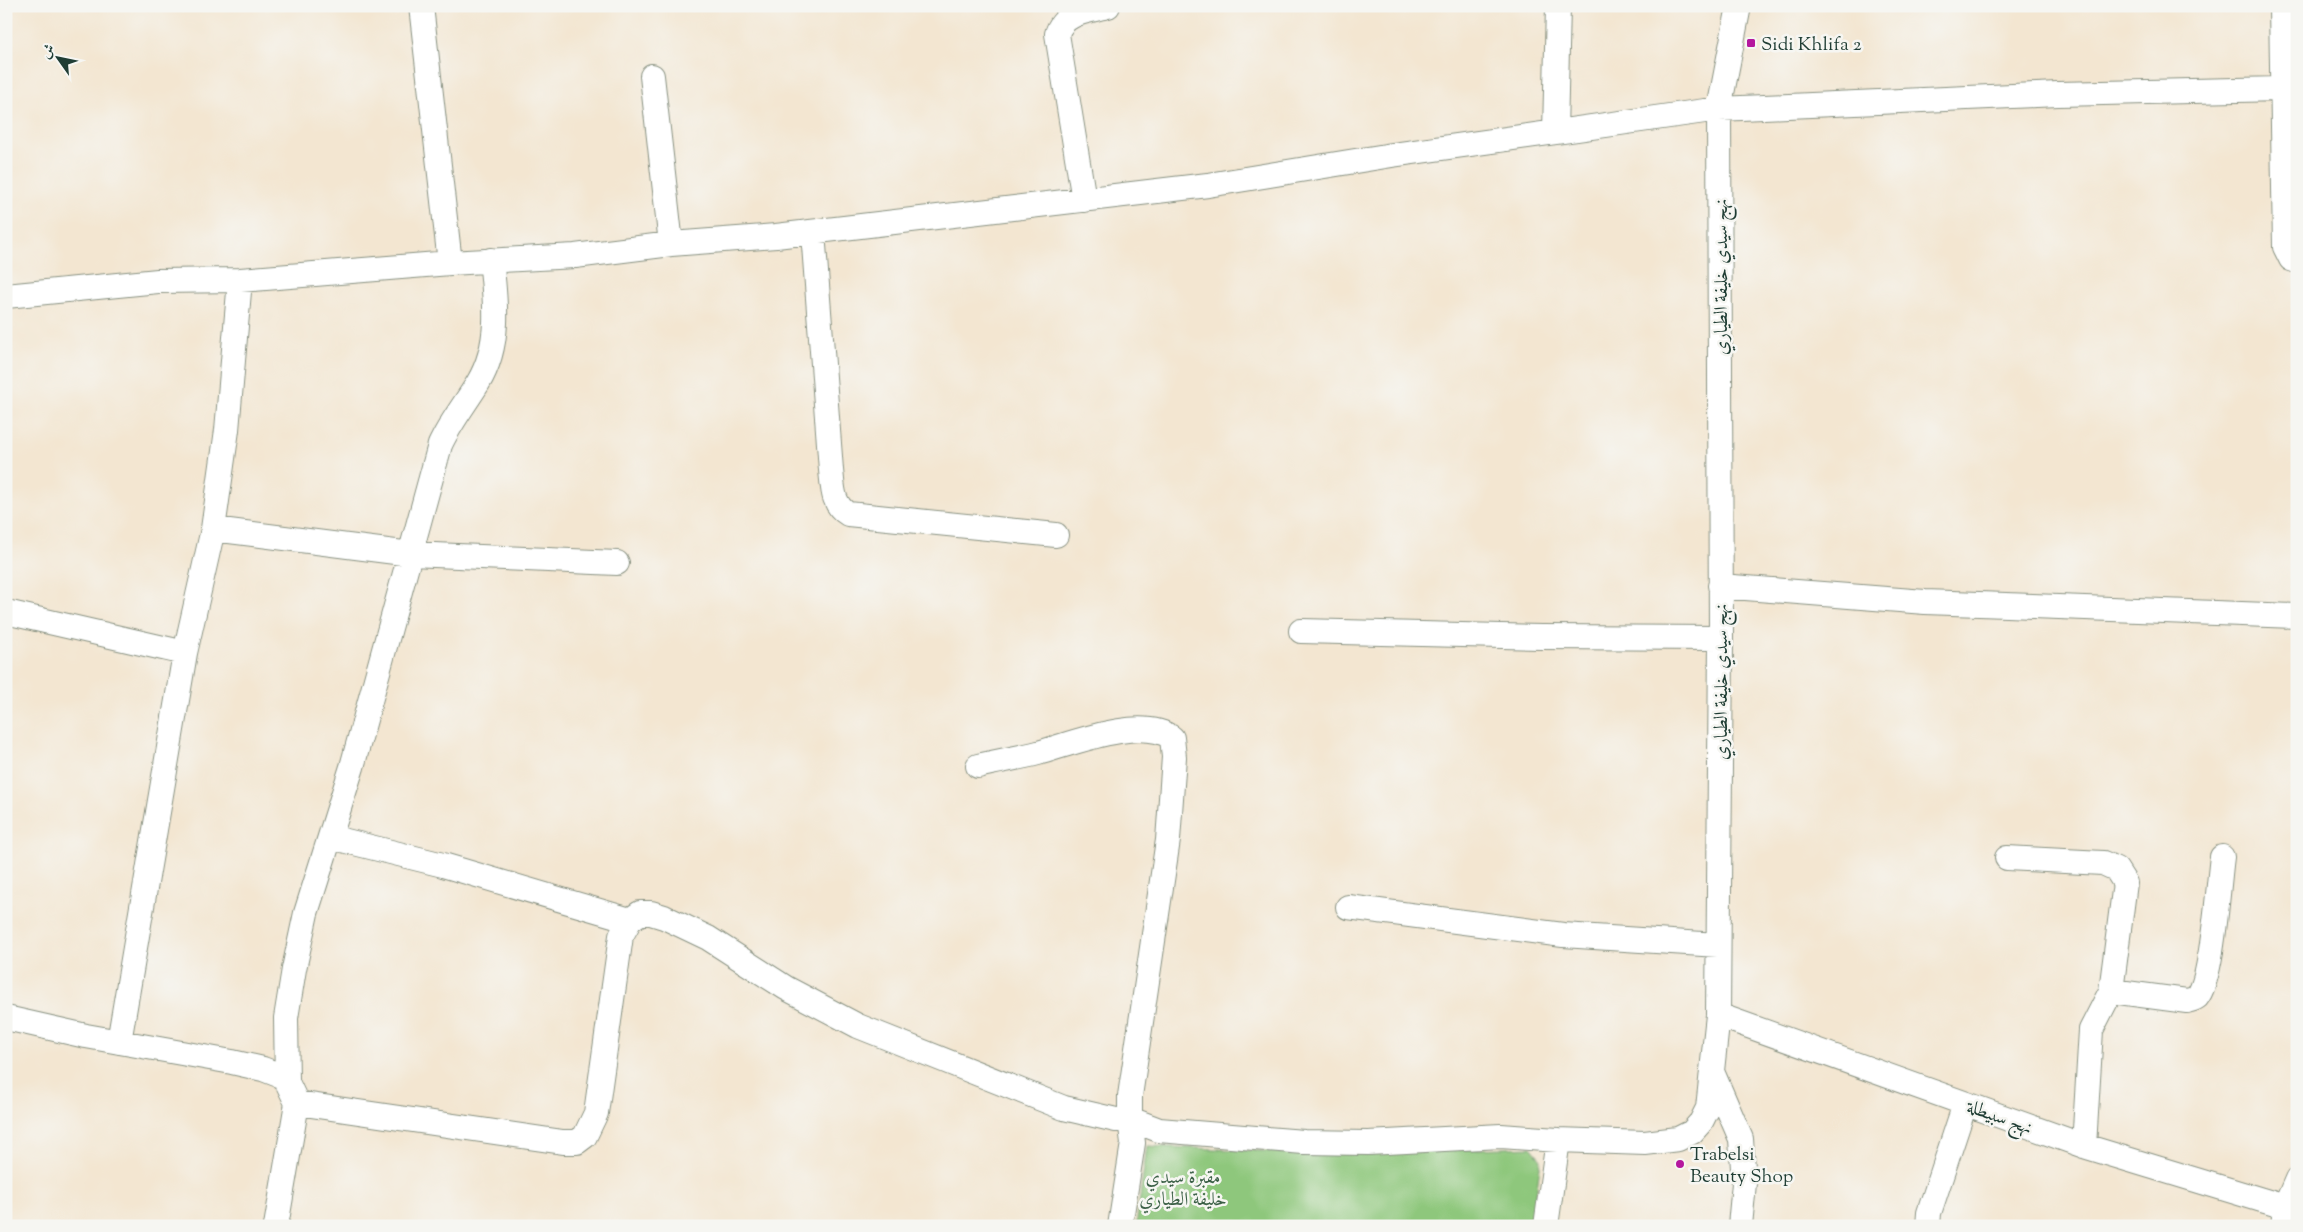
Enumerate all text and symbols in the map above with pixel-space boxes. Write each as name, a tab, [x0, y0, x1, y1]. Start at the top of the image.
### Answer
north arrow	[32, 32, 82, 82]
place label: Sidi Khlifa 2	[1761, 32, 1862, 59]
marker: Sidi Khlifa 2	[1745, 37, 1757, 49]
text: ش	[37, 41, 61, 63]
street label: نهج سيدي خليفة الطياري	[1709, 199, 1738, 355]
street label: نهج سيدي خليفة الطياري	[1709, 604, 1738, 760]
street label: نهج سبيطلة	[1961, 1094, 2036, 1145]
place label: Trabelsi Beauty Shop	[1690, 1142, 1793, 1191]
marker: Trabelsi Beauty Shop	[1674, 1158, 1686, 1170]
park label: مقبرة سيدي خليفة الطياري	[1139, 1165, 1227, 1214]

